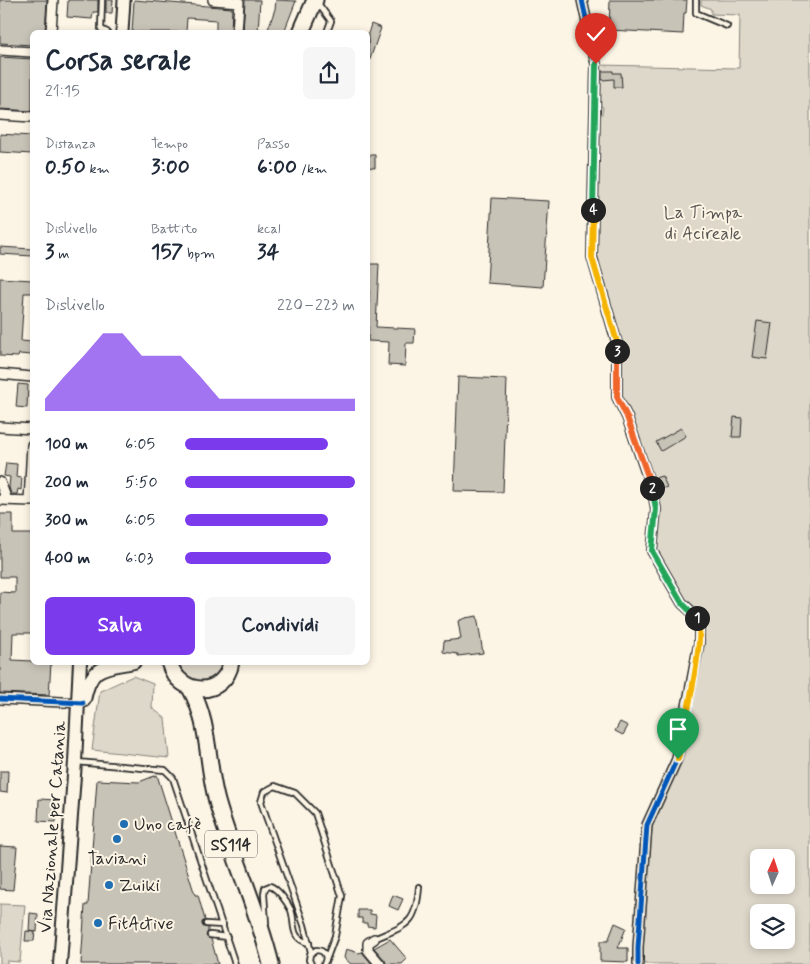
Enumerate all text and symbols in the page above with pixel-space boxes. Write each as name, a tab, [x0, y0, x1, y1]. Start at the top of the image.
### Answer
pin	[575, 13, 617, 64]
icon: check	[582, 20, 610, 48]
text: Corsa serale	[45, 43, 191, 80]
button: share	[303, 47, 355, 99]
text: 21:15	[45, 81, 80, 102]
text: Distanza	[45, 135, 96, 153]
text: Tempo	[151, 135, 188, 153]
text: Passo	[257, 135, 290, 153]
text: 0.50	[45, 153, 86, 181]
text: 3:00	[151, 153, 190, 181]
text: 6:00	[257, 153, 297, 181]
text: km	[86, 160, 110, 178]
text: /km	[297, 160, 327, 178]
pin: 4	[580, 198, 606, 222]
text: 4	[589, 201, 598, 219]
park label: La Timpa di Acireale	[664, 201, 742, 246]
text: Dislivello	[45, 220, 97, 238]
text: Battito	[151, 220, 197, 238]
text: kcal	[257, 220, 281, 238]
text: 3	[45, 238, 55, 266]
text: 157	[151, 238, 183, 266]
text: 34	[257, 238, 279, 266]
text: m	[55, 245, 69, 263]
text: bpm	[183, 245, 215, 263]
text: Dislivello	[45, 295, 105, 316]
text: 220–223 m	[277, 295, 355, 316]
pin: 3	[604, 338, 630, 364]
text: 3	[614, 342, 621, 360]
text: 100 m	[45, 434, 88, 455]
text: 6:05	[125, 434, 155, 455]
text: 200 m	[45, 472, 89, 493]
text: 5:50	[125, 472, 158, 493]
pin: 2	[640, 476, 664, 500]
text: 2	[649, 479, 656, 497]
text: 300 m	[45, 510, 88, 531]
text: 6:05	[125, 510, 155, 531]
text: 400 m	[45, 548, 90, 569]
text: 6:03	[125, 548, 153, 569]
button: Salva	[45, 597, 195, 655]
button: Condividi	[205, 597, 355, 655]
pin: 1	[684, 606, 710, 630]
text: 1	[694, 609, 701, 627]
pin	[657, 708, 699, 759]
icon: arrive	[664, 715, 692, 743]
street label: Via Nazionale per Catania	[34, 720, 72, 934]
place label: Uno cafè	[134, 813, 201, 837]
marker: Uno cafè	[118, 818, 130, 830]
road number: SS114	[205, 831, 257, 858]
marker: Taviani	[111, 833, 123, 845]
place label: Taviani	[88, 847, 146, 871]
north arrow	[750, 849, 795, 894]
map controls	[750, 849, 795, 949]
place label: Zuiki	[119, 874, 160, 898]
marker: Zuiki	[103, 879, 115, 891]
button: layers	[750, 904, 795, 949]
place label: FitActive	[108, 912, 174, 936]
marker: FitActive	[92, 917, 104, 929]

